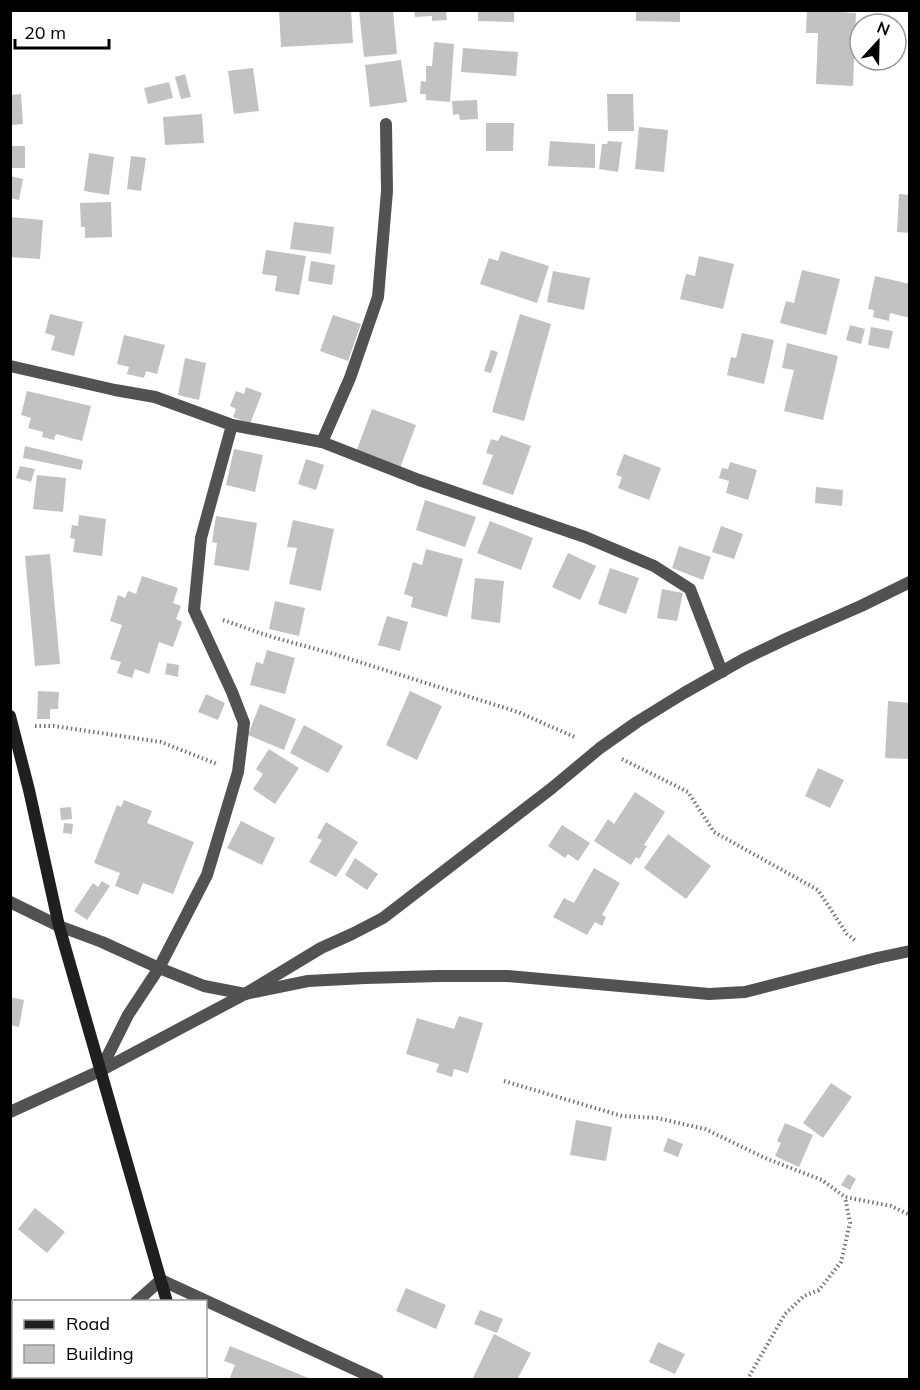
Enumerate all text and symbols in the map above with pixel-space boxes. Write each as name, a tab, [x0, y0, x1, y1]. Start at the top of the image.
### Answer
scale bar	[15, 12, 110, 50]
north arrow	[848, 12, 908, 72]
text: N	[874, 17, 893, 40]
text: 20 m	[24, 21, 66, 44]
legend	[12, 1300, 207, 1378]
text: Road	[66, 1312, 110, 1335]
text: Building	[66, 1342, 134, 1365]

